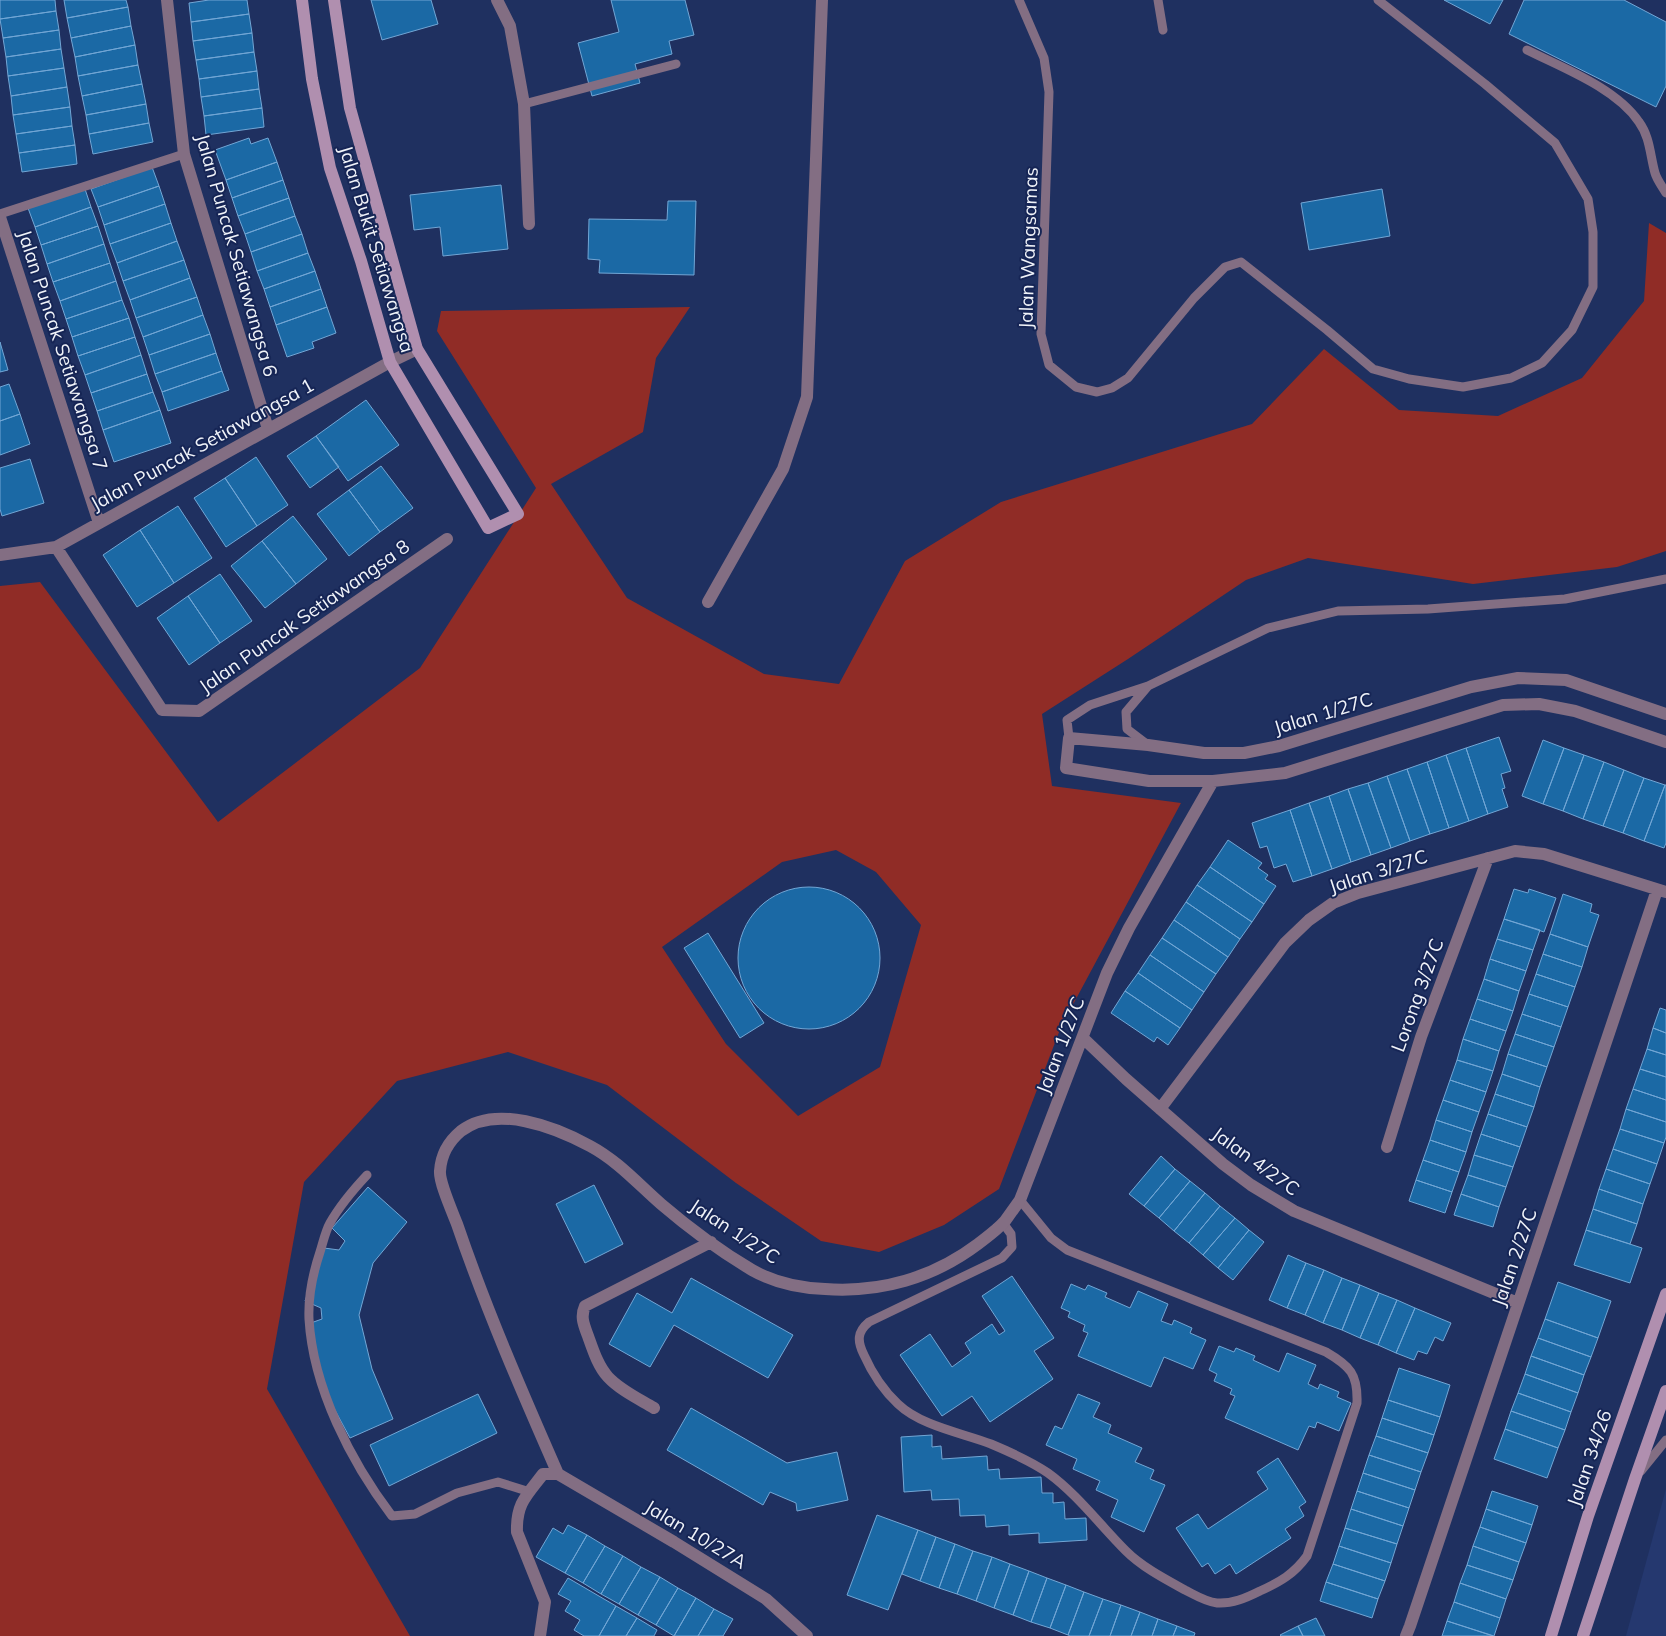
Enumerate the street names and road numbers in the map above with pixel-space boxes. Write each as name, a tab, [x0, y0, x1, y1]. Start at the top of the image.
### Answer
street label: Jalan Puncak Setiawangsa 6	[191, 131, 283, 379]
street label: Jalan Bukit Setiawangsa	[334, 143, 420, 355]
street label: Jalan Wangsamas	[1013, 167, 1043, 329]
street label: Jalan Puncak Setiawangsa 7	[13, 227, 113, 473]
street label: Jalan Puncak Setiawangsa 1	[86, 373, 318, 515]
street label: Jalan Puncak Setiawangsa 8	[194, 534, 414, 698]
street label: Jalan 1/27C	[1271, 687, 1375, 739]
street label: Jalan 3/27C	[1326, 844, 1430, 898]
street label: Lorong 3/27C	[1385, 935, 1449, 1055]
street label: Jalan 1/27C	[1030, 993, 1090, 1097]
street label: Jalan 4/27C	[1208, 1121, 1304, 1201]
street label: Jalan 1/27C	[686, 1193, 784, 1269]
street label: Jalan 2/27C	[1486, 1205, 1542, 1309]
street label: Jalan 34/26	[1561, 1406, 1617, 1510]
street label: Jalan 10/27A	[641, 1494, 751, 1574]

